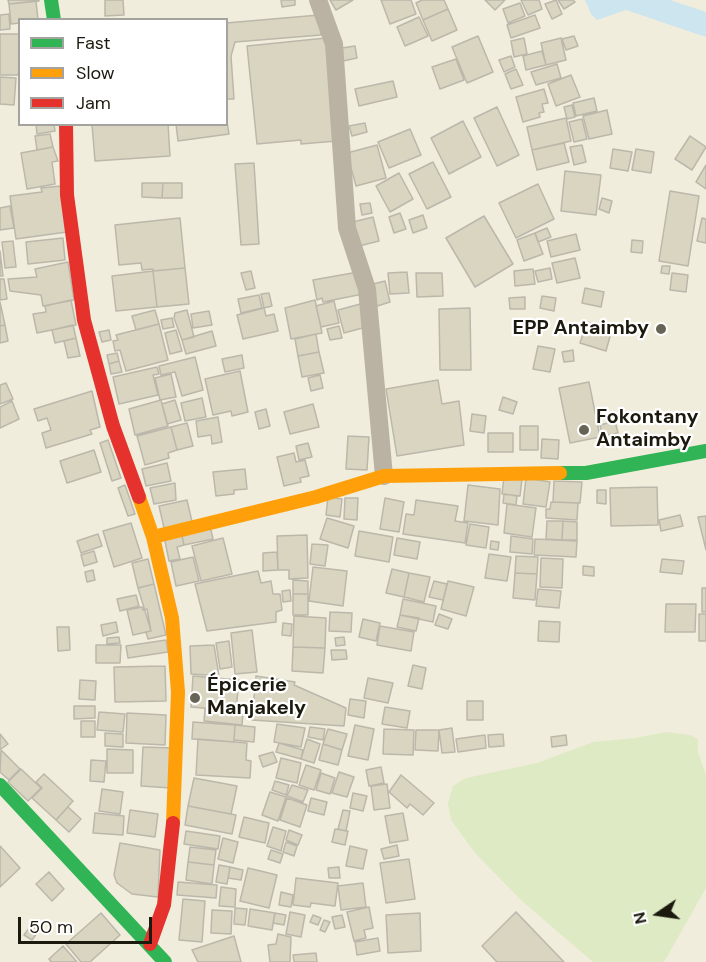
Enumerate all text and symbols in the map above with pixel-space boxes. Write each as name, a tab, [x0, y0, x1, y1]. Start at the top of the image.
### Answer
legend	[18, 18, 228, 126]
text: Fast	[76, 31, 111, 55]
text: Slow	[76, 61, 115, 85]
text: Jam	[76, 91, 111, 115]
place label: EPP Antaimby	[513, 317, 649, 341]
marker: EPP Antaimby	[654, 322, 668, 336]
place label: Fokontany Antaimby	[596, 406, 698, 453]
marker: Fokontany Antaimby	[577, 423, 591, 437]
place label: Épicerie Manjakely	[207, 674, 306, 721]
marker: Épicerie Manjakely	[188, 691, 202, 705]
north arrow	[628, 884, 688, 944]
scale bar	[21, 905, 154, 943]
text: N	[628, 910, 652, 926]
text: 50 m	[29, 915, 73, 939]

